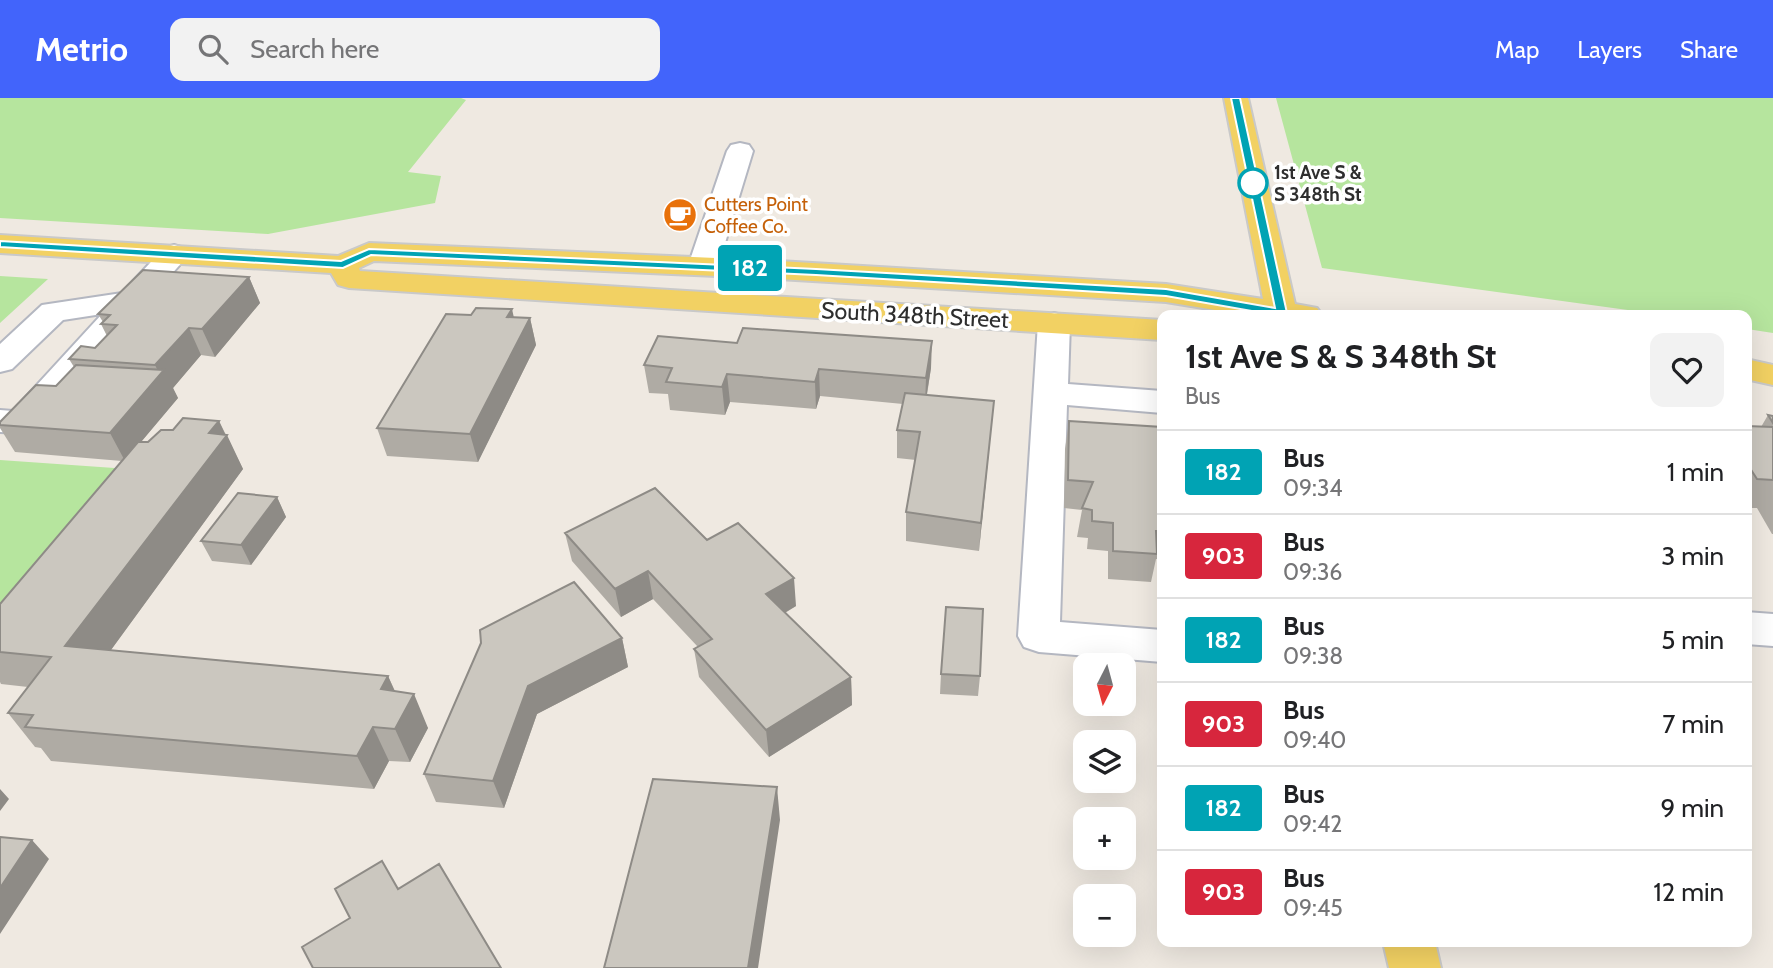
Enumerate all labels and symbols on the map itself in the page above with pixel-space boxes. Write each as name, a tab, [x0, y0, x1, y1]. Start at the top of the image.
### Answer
place label: 1st Ave S & S 348th St	[1274, 161, 1362, 206]
marker: 1st Ave S & S 348th St	[1238, 168, 1268, 198]
place label: Cutters Point Coffee Co.	[704, 193, 809, 238]
cafe icon: Cutters Point Coffee Co.	[661, 196, 699, 234]
line badge: 182	[710, 245, 790, 291]
street label: South 348th Street	[821, 296, 1010, 334]
north arrow	[1073, 653, 1136, 716]

